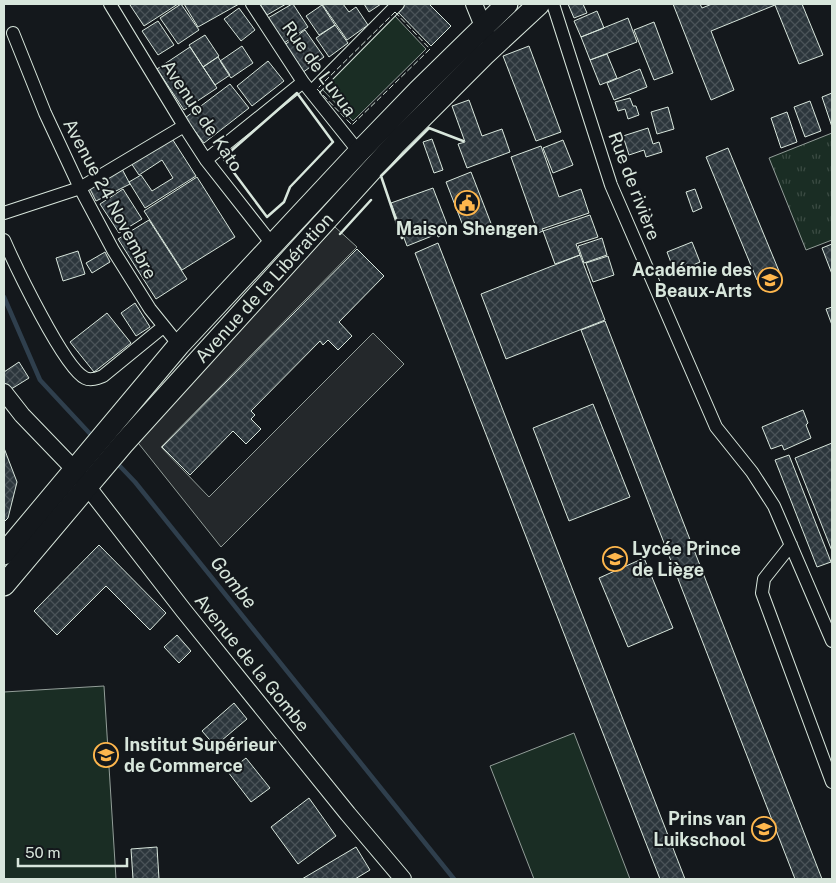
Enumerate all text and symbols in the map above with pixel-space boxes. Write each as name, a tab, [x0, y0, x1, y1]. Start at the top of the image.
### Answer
street label: Rue de Luvua	[278, 17, 361, 120]
street label: Avenue de Kato	[157, 56, 247, 175]
street label: Avenue 24 Novembre	[59, 115, 162, 282]
street label: Rue de rivière	[604, 129, 665, 243]
public building icon: Maison Shengen	[454, 190, 480, 216]
street label: Avenue de la Libération	[191, 208, 337, 367]
place label: Maison Shengen	[396, 218, 538, 239]
place label: Académie des Beaux-Arts	[632, 259, 752, 301]
school or university icon: Académie des Beaux-Arts	[757, 267, 783, 293]
place label: Lycée Prince de Liège	[632, 538, 741, 580]
school or university icon: Lycée Prince de Liège	[602, 546, 628, 572]
water label: Gombe	[206, 551, 262, 613]
street label: Avenue de la Gombe	[191, 590, 314, 736]
place label: Institut Supérieur de Commerce	[124, 734, 277, 776]
school or university icon: Institut Supérieur de Commerce	[93, 742, 119, 768]
place label: Prins van Luikschool	[653, 808, 746, 850]
school or university icon: Prins van Luikschool	[751, 816, 777, 842]
scale bar	[18, 836, 126, 868]
text: 50 m	[25, 844, 60, 861]

